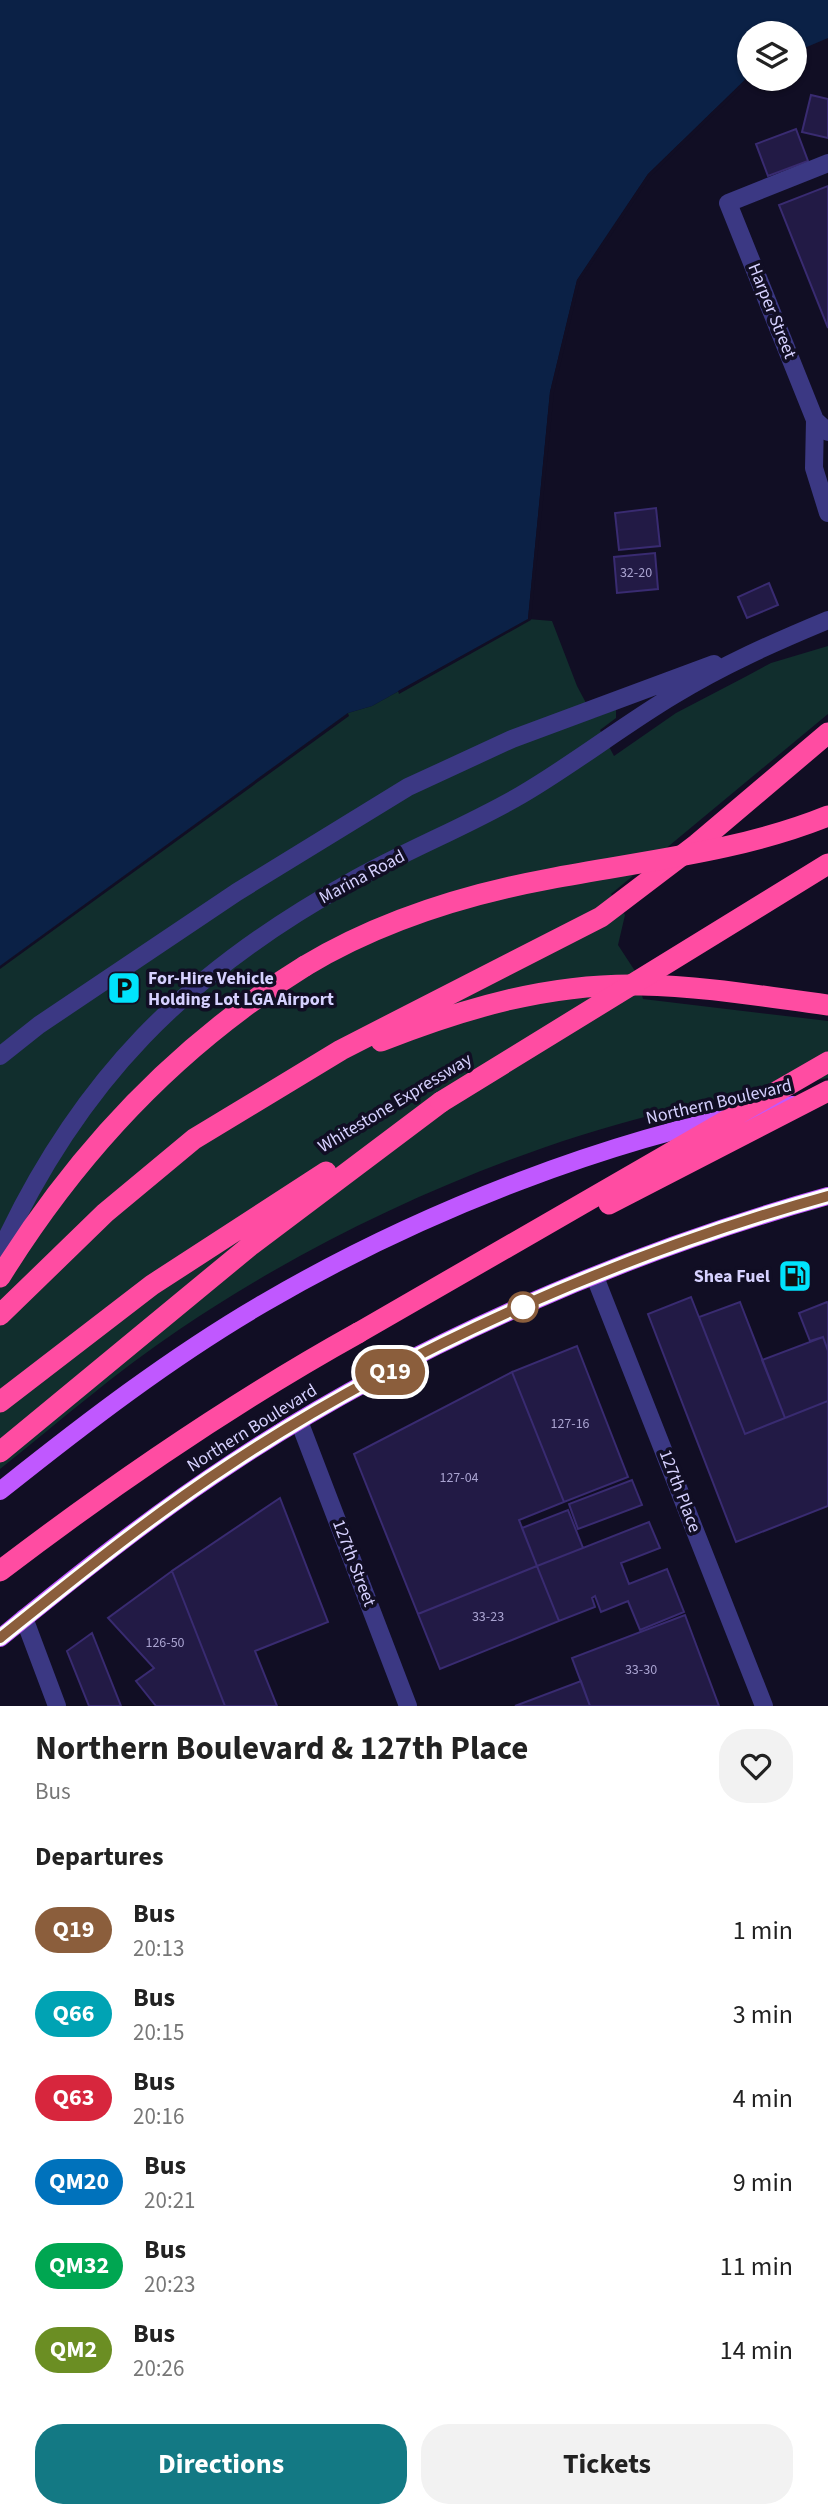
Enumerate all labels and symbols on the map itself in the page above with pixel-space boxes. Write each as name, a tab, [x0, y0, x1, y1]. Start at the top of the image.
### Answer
street label: Harper Street	[742, 260, 802, 362]
house number: 32-20	[620, 563, 652, 583]
street label: Marina Road	[315, 844, 409, 910]
place label: For-Hire Vehicle Holding Lot LGA Airport	[148, 966, 334, 1012]
parking icon: For-Hire Vehicle Holding Lot LGA Airport	[105, 969, 143, 1007]
street label: Whitestone Expressway	[313, 1047, 477, 1159]
street label: Northern Boulevard	[644, 1073, 794, 1131]
fuel station icon: Shea Fuel	[776, 1257, 814, 1295]
place label: Shea Fuel	[694, 1264, 770, 1289]
unlabelled marker	[508, 1292, 538, 1322]
line badge: Q19	[350, 1349, 430, 1395]
street label: Northern Boulevard	[182, 1378, 322, 1478]
house number: 127-16	[550, 1414, 590, 1434]
street label: 127th Place	[653, 1446, 707, 1536]
house number: 127-04	[439, 1468, 479, 1488]
street label: 127th Street	[326, 1516, 382, 1610]
house number: 33-23	[472, 1607, 504, 1627]
house number: 126-50	[145, 1633, 185, 1653]
house number: 33-30	[625, 1660, 657, 1680]

